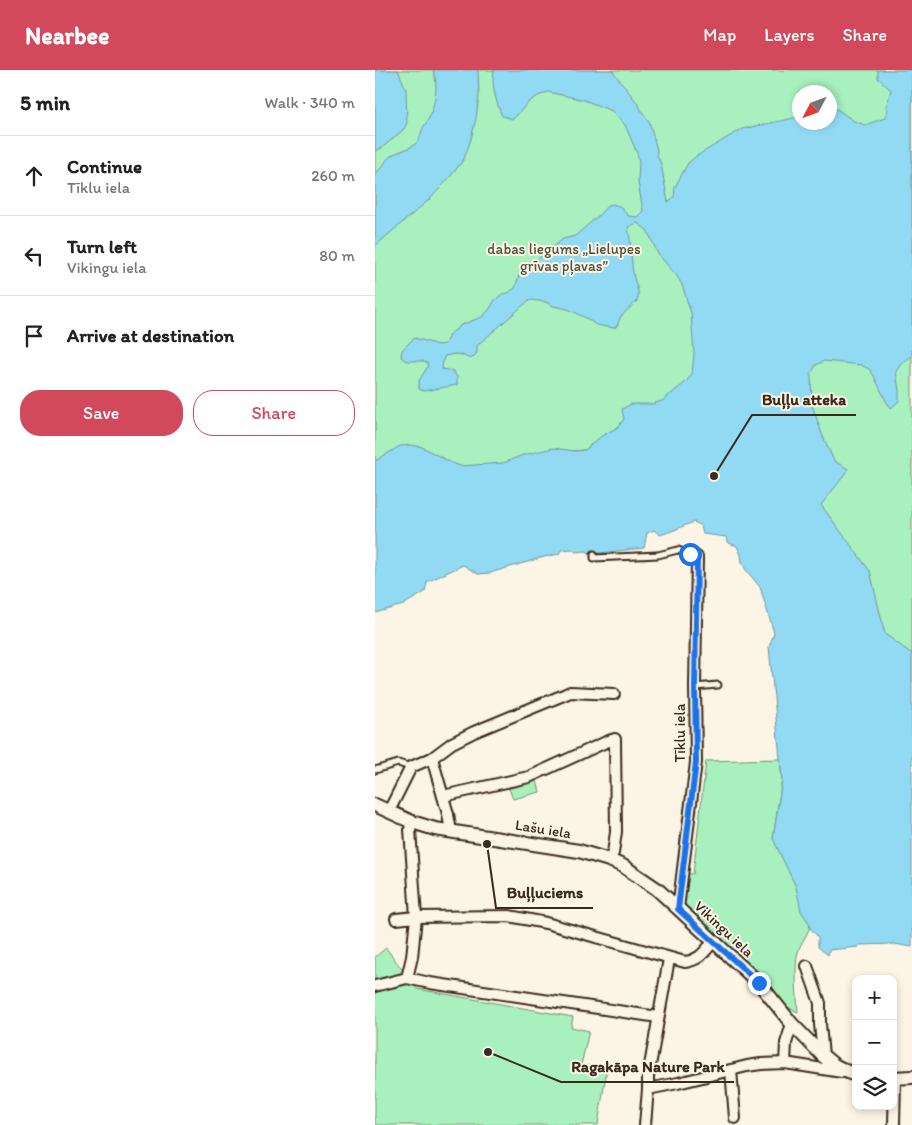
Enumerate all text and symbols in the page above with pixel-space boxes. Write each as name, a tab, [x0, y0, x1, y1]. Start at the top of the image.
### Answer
text: Nearbee	[25, 21, 109, 50]
text: Map	[703, 24, 736, 46]
text: Layers	[764, 24, 814, 46]
text: Share	[842, 24, 887, 46]
north arrow	[792, 85, 837, 130]
text: 5 min	[20, 90, 70, 115]
text: Walk · 340 m	[265, 93, 355, 112]
text: Continue	[67, 155, 142, 178]
icon: ahead	[20, 162, 48, 190]
text: 260 m	[311, 166, 355, 185]
text: Tīklu iela	[67, 178, 130, 197]
text: Turn left	[67, 235, 137, 258]
park label: dabas liegums „Lielupes grīvas pļavas”	[487, 240, 641, 275]
icon: left	[20, 242, 48, 270]
text: 80 m	[319, 246, 355, 265]
text: Vikingu iela	[67, 258, 147, 277]
icon: arrive	[20, 322, 48, 350]
text: Arrive at destination	[67, 324, 234, 347]
callout: Buļļu atteka	[752, 384, 856, 415]
button: Save	[20, 390, 183, 436]
button: Share	[193, 390, 355, 436]
text: Buļļu atteka	[762, 390, 846, 410]
route start	[679, 543, 702, 566]
street label: Tīklu iela	[671, 703, 689, 763]
street label: Lašu iela	[514, 816, 573, 842]
callout: Buļļuciems	[496, 877, 593, 908]
text: Buļļuciems	[507, 883, 583, 903]
street label: Vikingu iela	[691, 897, 758, 961]
route end	[748, 972, 771, 995]
map controls	[852, 975, 897, 1110]
button: +	[852, 975, 897, 1020]
button: −	[852, 1020, 897, 1065]
callout: Ragakāpa Nature Park	[561, 1051, 734, 1082]
text: Ragakāpa Nature Park	[571, 1057, 726, 1077]
button: layers	[852, 1065, 897, 1110]

